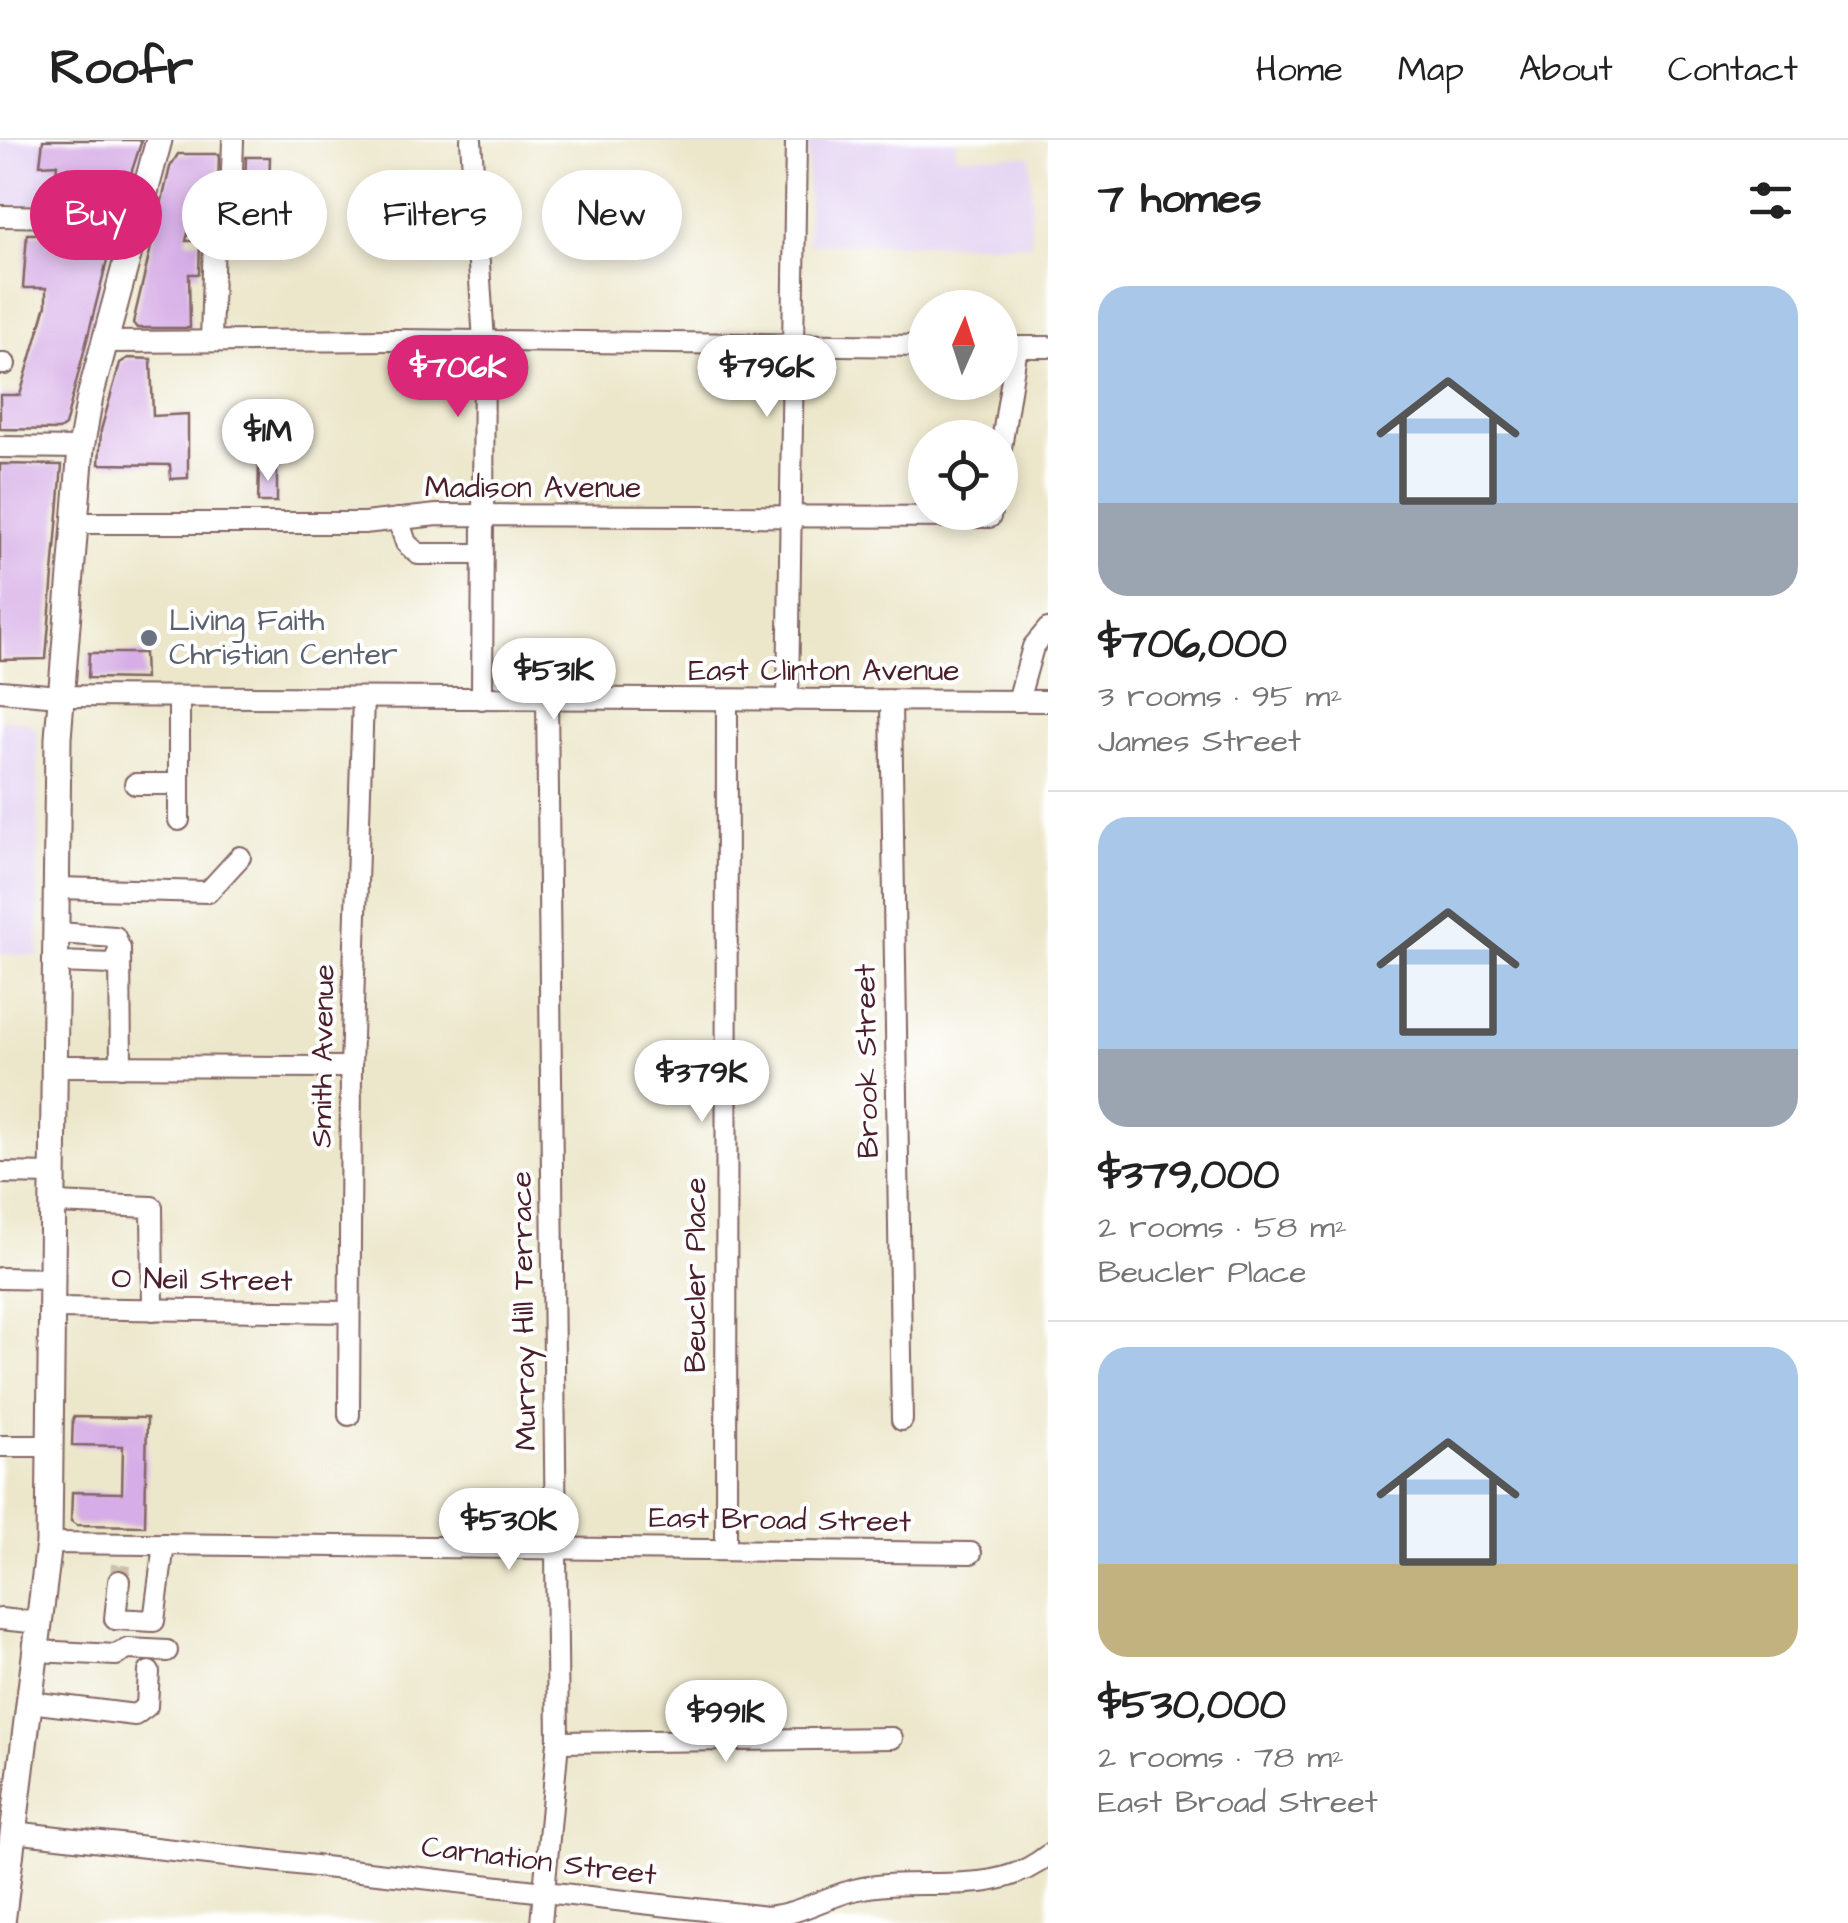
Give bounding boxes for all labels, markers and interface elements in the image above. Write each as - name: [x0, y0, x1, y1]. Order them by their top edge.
- text: Roofr: [50, 36, 193, 102]
- text: Home: [1256, 45, 1343, 94]
- text: Map: [1398, 45, 1464, 94]
- text: About: [1519, 45, 1613, 94]
- text: Contact: [1668, 45, 1798, 94]
- chip: Buy: [30, 170, 162, 260]
- chip: Rent: [182, 170, 327, 260]
- chip: Filters: [347, 170, 522, 260]
- chip: New: [542, 170, 682, 260]
- text: 7 homes: [1098, 171, 1262, 229]
- icon: filters: [1743, 173, 1798, 228]
- north arrow: [908, 290, 1018, 400]
- map controls: [908, 290, 1018, 530]
- pin: $706K: [388, 335, 528, 420]
- pin: $796K: [697, 335, 837, 420]
- text: $706K: [409, 345, 507, 390]
- text: $796K: [719, 345, 815, 390]
- icon: home: [1358, 351, 1538, 531]
- pin: $1M: [220, 399, 316, 484]
- text: $1M: [244, 409, 292, 454]
- button: locate: [908, 420, 1018, 530]
- street label: Madison Avenue: [425, 467, 641, 509]
- place label: Living Faith Christian Center: [169, 600, 398, 676]
- text: $706,000: [1098, 616, 1287, 674]
- marker: Living Faith Christian Center: [138, 627, 160, 649]
- pin: $531K: [484, 638, 624, 723]
- text: $531K: [514, 648, 594, 693]
- street label: East Clinton Avenue: [688, 650, 960, 692]
- text: 3 rooms · 95 m²: [1098, 674, 1342, 719]
- text: James Street: [1098, 719, 1301, 764]
- icon: home: [1358, 882, 1538, 1062]
- street label: Brook Street: [844, 963, 890, 1159]
- street label: Smith Avenue: [300, 964, 346, 1148]
- pin: $379K: [632, 1040, 772, 1125]
- text: $379K: [656, 1050, 748, 1095]
- text: $379,000: [1098, 1147, 1279, 1205]
- street label: Murray Hill Terrace: [501, 1171, 548, 1451]
- street label: Beucler Place: [675, 1177, 717, 1373]
- text: 2 rooms · 58 m²: [1098, 1205, 1347, 1250]
- text: Beucler Place: [1098, 1250, 1307, 1295]
- street label: O Neil Street: [111, 1257, 293, 1303]
- icon: home: [1358, 1412, 1538, 1592]
- pin: $530K: [439, 1488, 579, 1573]
- street label: East Broad Street: [649, 1497, 911, 1543]
- text: $530K: [461, 1498, 557, 1543]
- text: $530,000: [1098, 1677, 1286, 1735]
- pin: $991K: [656, 1680, 796, 1765]
- text: $991K: [687, 1690, 765, 1735]
- text: 2 rooms · 78 m²: [1098, 1735, 1344, 1780]
- text: East Broad Street: [1098, 1780, 1378, 1825]
- street label: Carnation Street: [419, 1826, 659, 1896]

